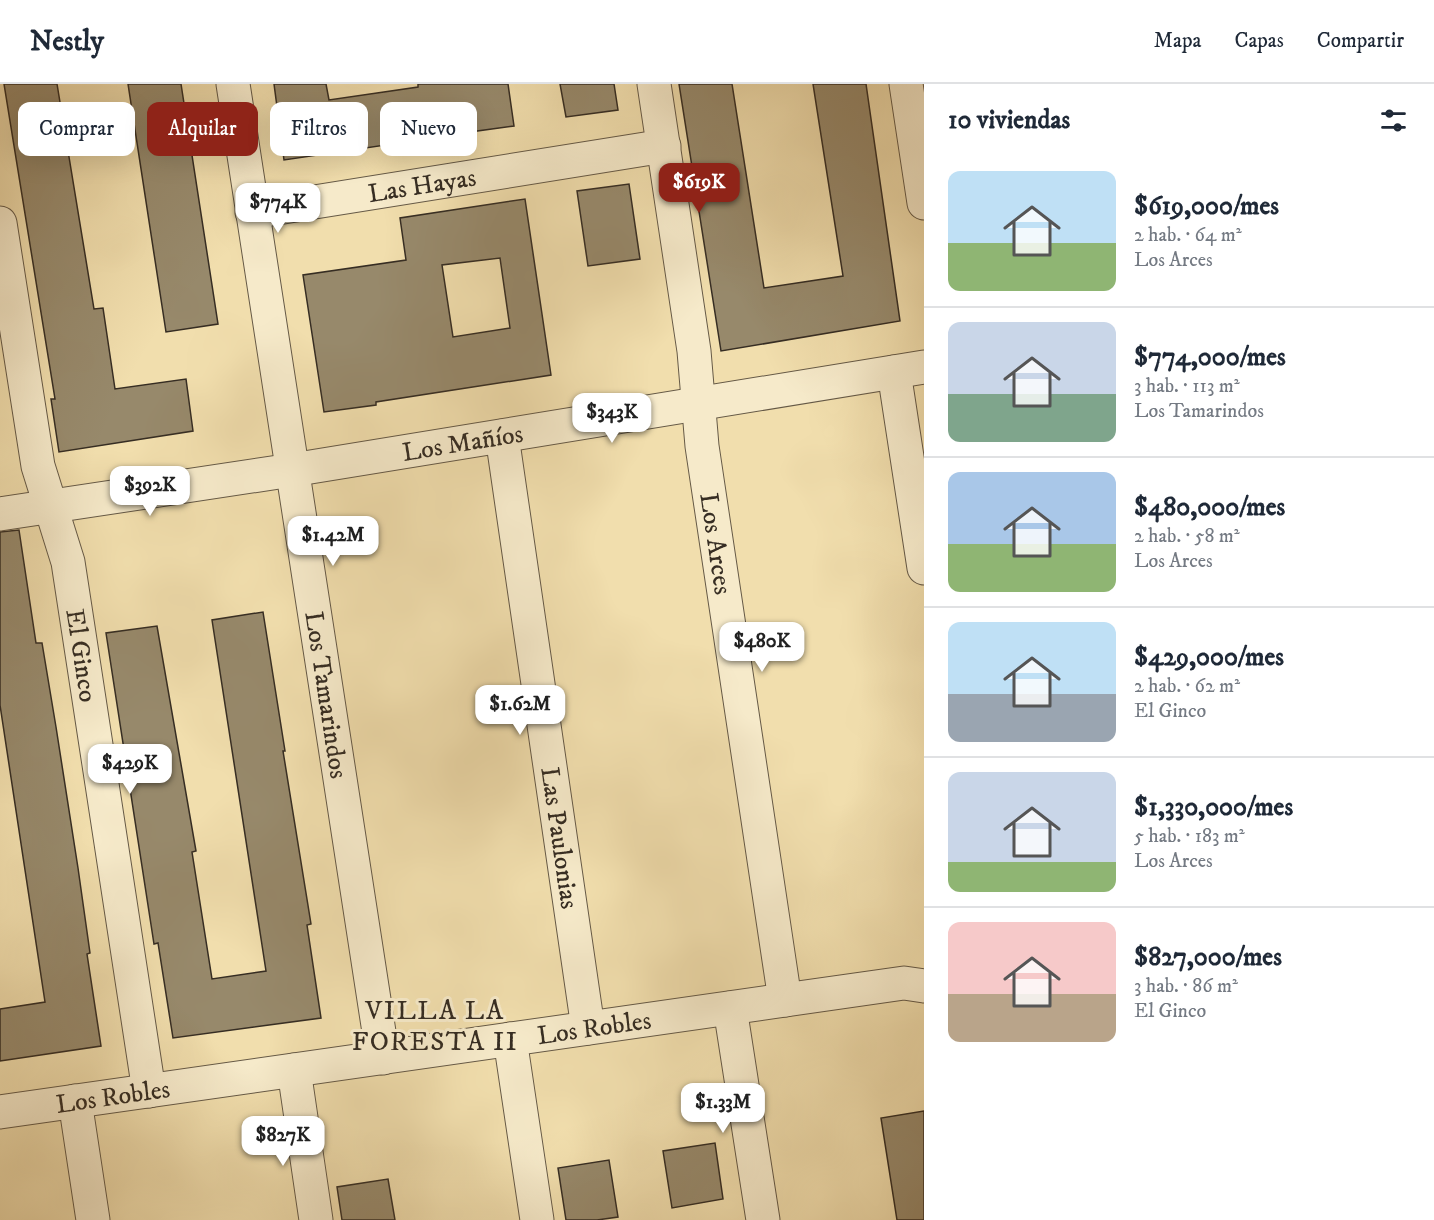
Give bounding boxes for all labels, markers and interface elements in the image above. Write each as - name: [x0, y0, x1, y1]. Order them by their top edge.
- text: Nestly: [30, 24, 104, 59]
- text: Mapa: [1154, 28, 1201, 54]
- text: Capas: [1234, 28, 1284, 54]
- text: Compartir: [1317, 28, 1404, 54]
- chip: Comprar: [18, 102, 135, 156]
- chip: Alquilar: [147, 102, 258, 156]
- chip: Filtros: [270, 102, 368, 156]
- chip: Nuevo: [380, 102, 477, 156]
- text: 10 viviendas: [948, 104, 1070, 137]
- icon: filters: [1377, 104, 1410, 137]
- street label: Las Hayas: [366, 161, 478, 211]
- pin: $619K: [657, 163, 741, 214]
- text: $619K: [673, 170, 725, 195]
- pin: $774K: [236, 183, 320, 234]
- text: $774K: [249, 190, 307, 215]
- text: $619,000/mes: [1134, 190, 1279, 223]
- icon: home: [996, 195, 1068, 267]
- text: 2 hab. · 64 m²: [1134, 223, 1242, 248]
- text: Los Arces: [1134, 248, 1213, 273]
- text: $774,000/mes: [1134, 341, 1286, 374]
- icon: home: [996, 346, 1068, 418]
- text: 3 hab. · 113 m²: [1134, 374, 1240, 399]
- pin: $343K: [570, 393, 654, 444]
- text: Los Tamarindos: [1134, 399, 1264, 424]
- text: $343K: [586, 400, 638, 425]
- street label: Los Mañíos: [400, 418, 526, 470]
- pin: $392K: [108, 466, 192, 517]
- text: $392K: [124, 473, 176, 498]
- street label: Los Arces: [691, 491, 739, 597]
- text: $480,000/mes: [1134, 491, 1285, 524]
- icon: home: [996, 496, 1068, 568]
- pin: $1.42M: [284, 516, 382, 567]
- text: $1.42M: [302, 523, 364, 548]
- text: 2 hab. · 58 m²: [1134, 524, 1240, 549]
- text: Los Arces: [1134, 549, 1213, 574]
- street label: El Ginco: [57, 607, 104, 705]
- street label: Los Tamarindos: [296, 609, 355, 781]
- pin: $480K: [720, 622, 804, 673]
- text: $480K: [733, 629, 791, 654]
- text: $429,000/mes: [1134, 641, 1284, 674]
- icon: home: [996, 646, 1068, 718]
- text: 2 hab. · 62 m²: [1134, 674, 1240, 699]
- pin: $1.62M: [471, 685, 569, 736]
- text: $1.62M: [489, 692, 551, 717]
- text: El Ginco: [1134, 699, 1206, 724]
- pin: $429K: [88, 744, 172, 795]
- text: $429K: [102, 751, 158, 776]
- street label: Las Paulonias: [532, 765, 586, 911]
- text: $1,330,000/mes: [1134, 791, 1293, 824]
- icon: home: [996, 796, 1068, 868]
- text: 5 hab. · 183 m²: [1134, 824, 1245, 849]
- text: Los Arces: [1134, 849, 1213, 874]
- text: $827,000/mes: [1134, 941, 1282, 974]
- icon: home: [996, 946, 1068, 1018]
- text: 3 hab. · 86 m²: [1134, 974, 1238, 999]
- district label: VILLA LA FORESTA II: [352, 994, 518, 1059]
- text: El Ginco: [1134, 999, 1206, 1024]
- street label: Los Robles: [535, 1004, 653, 1053]
- street label: Los Robles: [54, 1073, 172, 1122]
- pin: $1.33M: [674, 1083, 772, 1134]
- text: $1.33M: [695, 1090, 751, 1115]
- pin: $827K: [241, 1116, 325, 1167]
- text: $827K: [256, 1123, 310, 1148]

